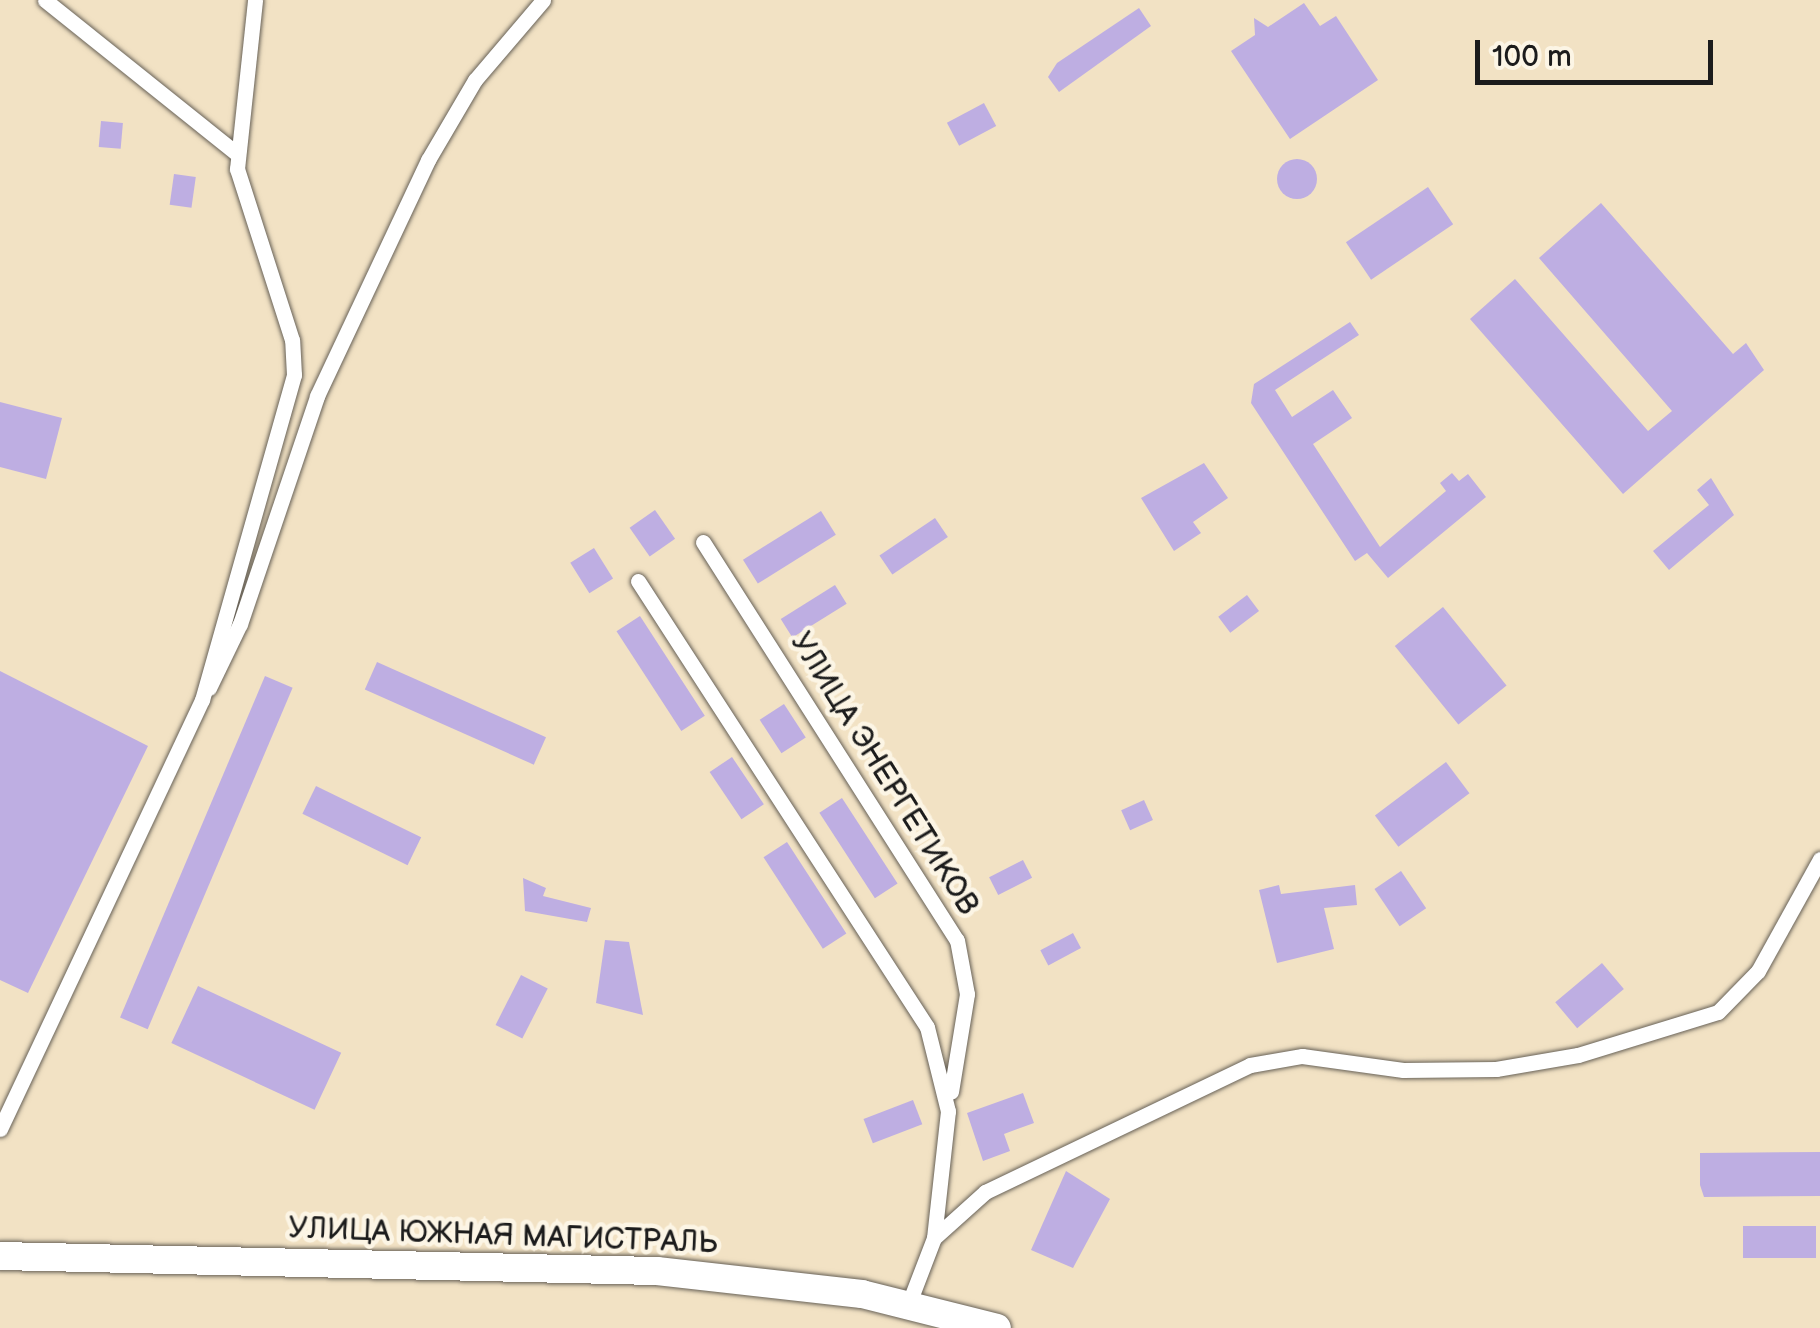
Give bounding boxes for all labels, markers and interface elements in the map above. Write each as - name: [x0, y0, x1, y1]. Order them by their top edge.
- scale bar: [1480, 20, 1718, 82]
- text: 100 m: [1492, 39, 1572, 75]
- street label: УЛИЦА ЭНЕРГЕТИКОВ: [782, 626, 986, 922]
- street label: УЛИЦА ЮЖНАЯ МАГИСТРАЛЬ: [288, 1211, 718, 1261]

